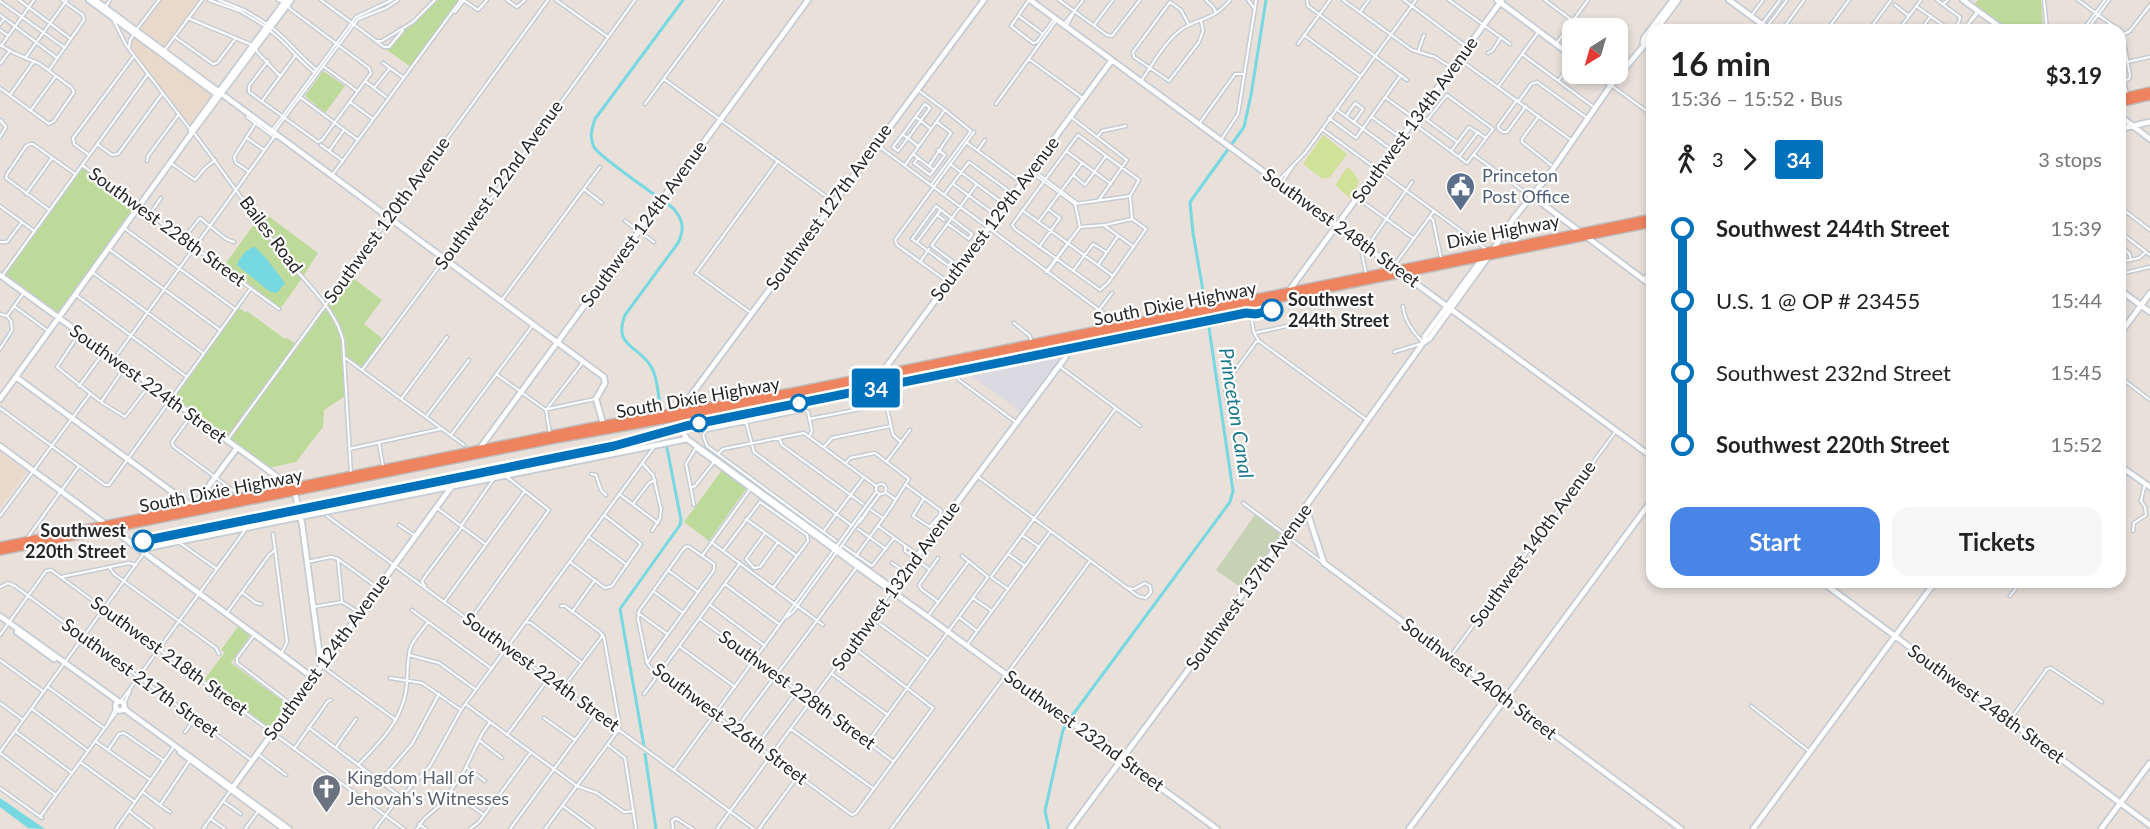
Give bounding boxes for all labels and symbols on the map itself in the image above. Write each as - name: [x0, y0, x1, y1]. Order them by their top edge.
- north arrow: [1562, 18, 1628, 84]
- street label: Southwest 134th Avenue: [1346, 32, 1482, 207]
- street label: Southwest 122nd Avenue: [429, 95, 567, 273]
- street label: Southwest 127th Avenue: [760, 119, 896, 294]
- street label: Southwest 120th Avenue: [318, 132, 454, 307]
- street label: Southwest 129th Avenue: [925, 132, 1063, 305]
- street label: Southwest 124th Avenue: [575, 136, 711, 311]
- street label: Southwest 228th Street: [85, 162, 251, 291]
- street label: Southwest 248th Street: [1259, 163, 1425, 292]
- place label: Princeton Post Office: [1482, 164, 1570, 207]
- public building icon: Princeton Post Office: [1445, 170, 1477, 212]
- street label: Bailes Road: [236, 192, 308, 277]
- street label: Dixie Highway: [1444, 209, 1562, 253]
- street label: South Dixie Highway: [1091, 276, 1259, 330]
- place label: Southwest 244th Street: [1288, 288, 1389, 331]
- marker: Southwest 244th Street: [1261, 299, 1283, 321]
- street label: Southwest 224th Street: [66, 319, 232, 448]
- water label: Princeton Canal: [1215, 346, 1259, 480]
- line badge: 34: [849, 368, 903, 408]
- street label: South Dixie Highway: [614, 372, 782, 422]
- unlabelled marker: [790, 394, 808, 412]
- unlabelled marker: [690, 414, 708, 432]
- street label: Southwest 140th Avenue: [1464, 456, 1600, 631]
- street label: South Dixie Highway: [137, 463, 305, 517]
- street label: Southwest 132nd Avenue: [826, 496, 964, 674]
- street label: Southwest 137th Avenue: [1180, 499, 1316, 674]
- place label: Southwest 220th Street: [25, 519, 126, 562]
- marker: Southwest 220th Street: [132, 530, 154, 552]
- street label: Southwest 124th Avenue: [258, 569, 394, 744]
- street label: Southwest 218th Street: [87, 591, 253, 720]
- street label: Southwest 224th Street: [459, 607, 625, 736]
- street label: Southwest 217th Street: [58, 613, 224, 742]
- street label: Southwest 240th Street: [1398, 613, 1562, 744]
- street label: Southwest 228th Street: [715, 625, 881, 754]
- street label: Southwest 248th Street: [1904, 639, 2070, 768]
- street label: Southwest 226th Street: [649, 658, 813, 789]
- street label: Southwest 232nd Street: [1000, 665, 1169, 796]
- place label: Kingdom Hall of Jehovah's Witnesses: [347, 766, 509, 809]
- church icon: Kingdom Hall of Jehovah's Witnesses: [310, 772, 342, 814]

